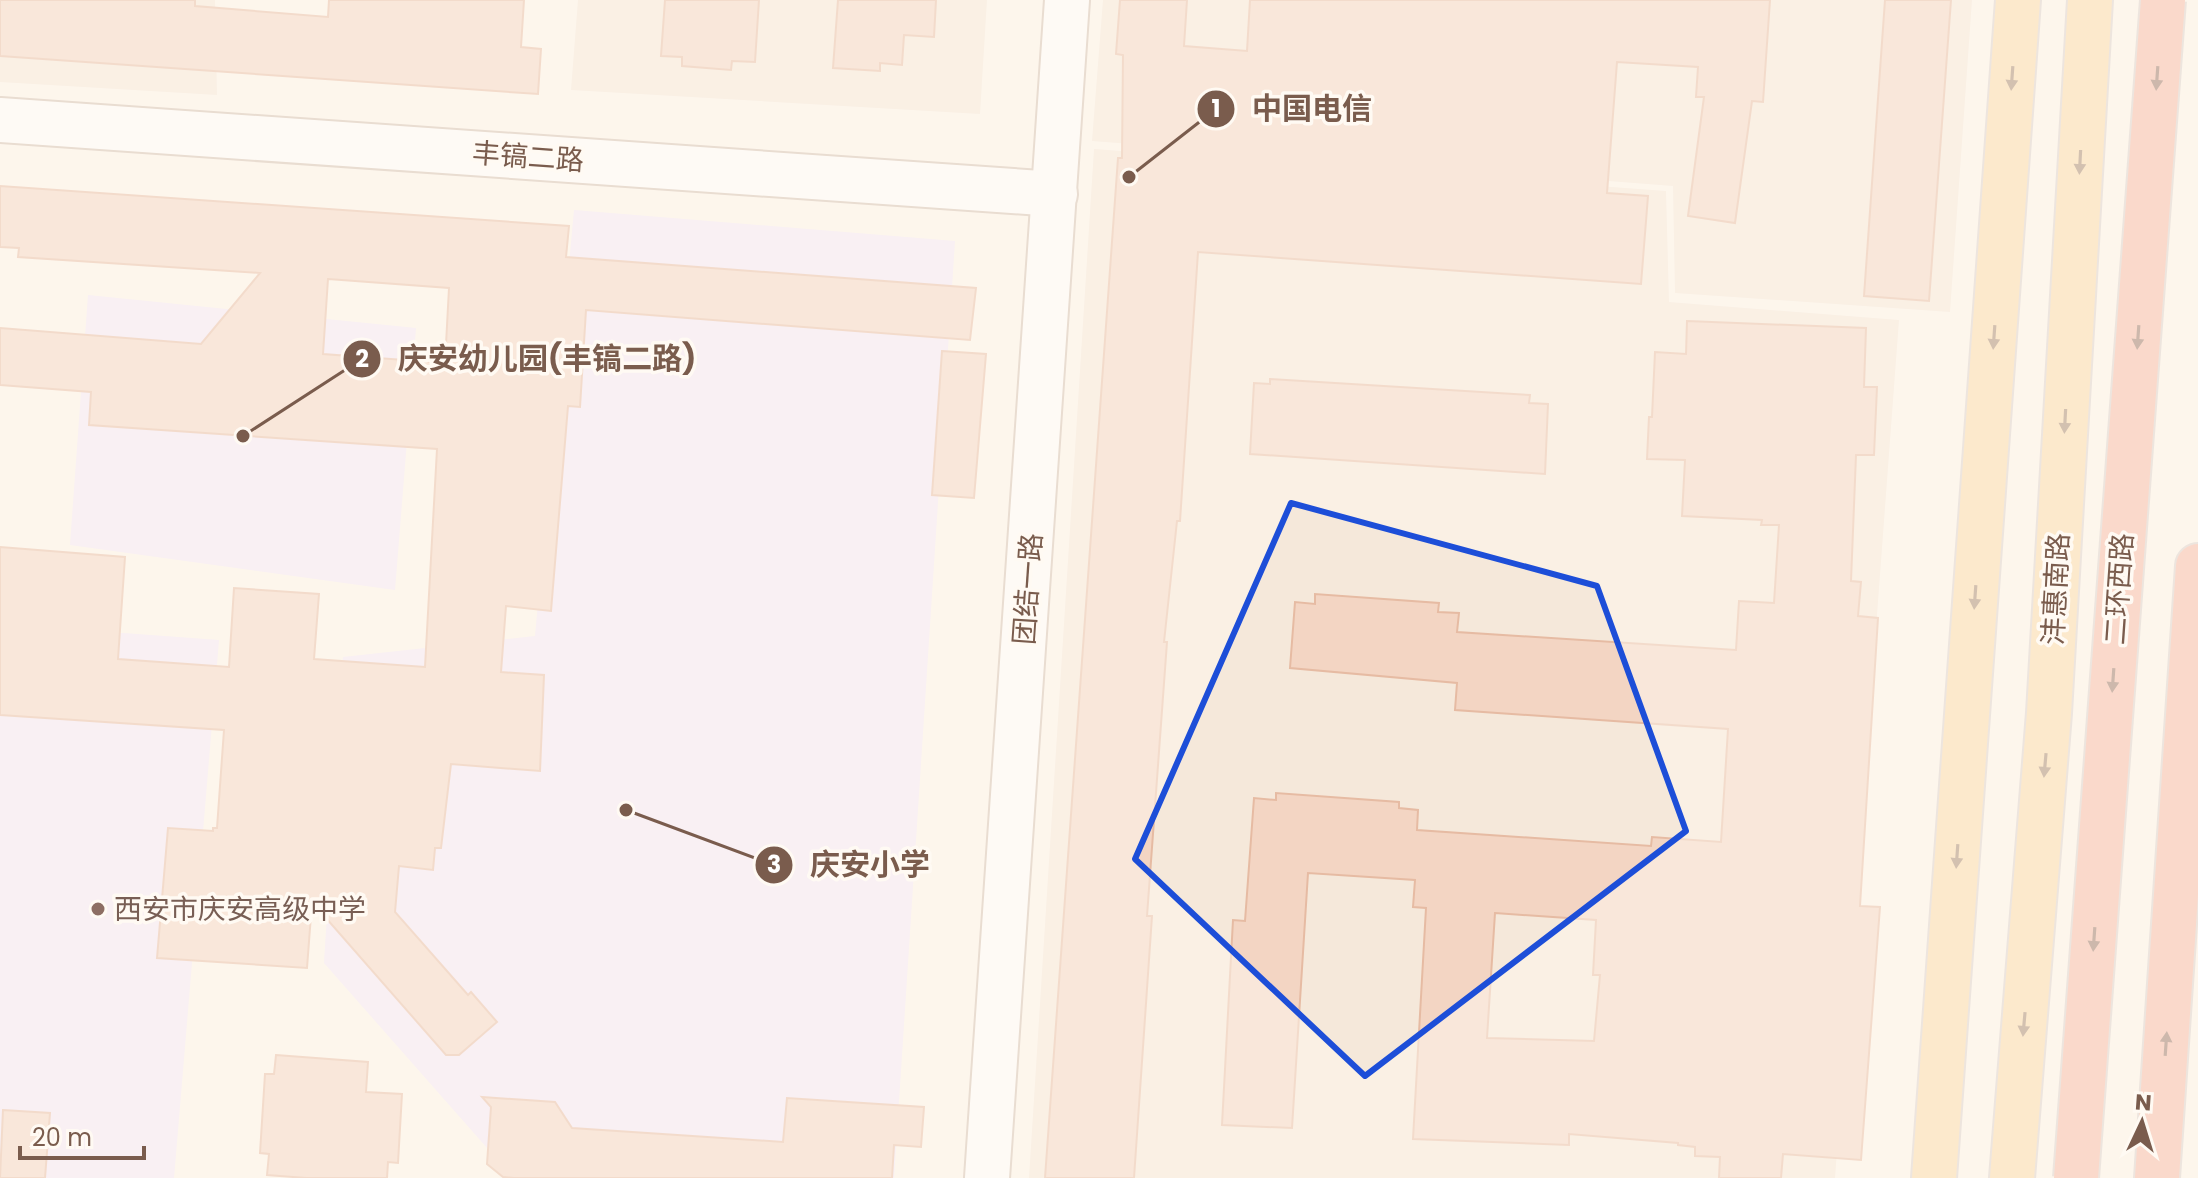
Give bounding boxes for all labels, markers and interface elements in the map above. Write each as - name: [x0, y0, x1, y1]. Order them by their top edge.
- one-way arrow: [2005, 66, 2018, 91]
- one-way arrow: [2150, 66, 2163, 91]
- callout: 中国电信: [1196, 82, 1388, 136]
- text: 中国电信: [1252, 87, 1372, 130]
- text: 1: [1211, 92, 1221, 125]
- street label: 丰镐二路: [471, 134, 585, 180]
- one-way arrow: [2074, 150, 2087, 175]
- one-way arrow: [1987, 325, 2000, 350]
- one-way arrow: [2131, 325, 2144, 350]
- callout: 庆安幼儿园(丰镐二路): [342, 332, 712, 386]
- text: 庆安幼儿园(丰镐二路): [398, 337, 696, 380]
- text: 2: [355, 342, 369, 375]
- one-way arrow: [2059, 409, 2072, 434]
- street label: 团结一路: [1005, 532, 1051, 646]
- street label: 沣惠南路: [2034, 532, 2078, 646]
- street label: 二环西路: [2096, 532, 2142, 646]
- one-way arrow: [1968, 584, 1981, 609]
- one-way arrow: [2106, 668, 2119, 693]
- one-way arrow: [2038, 753, 2051, 778]
- callout: 庆安小学: [754, 838, 946, 892]
- text: 庆安小学: [810, 843, 930, 886]
- one-way arrow: [1950, 844, 1963, 869]
- text: 3: [767, 848, 781, 881]
- place label: 西安市庆安高级中学: [114, 890, 366, 929]
- marker: 西安市庆安高级中学: [89, 900, 107, 918]
- one-way arrow: [2087, 927, 2100, 952]
- one-way arrow: [2017, 1012, 2030, 1037]
- one-way arrow: [2160, 1031, 2173, 1056]
- north arrow: [2102, 1082, 2182, 1162]
- text: N: [2134, 1087, 2153, 1119]
- scale bar: [20, 1110, 144, 1160]
- text: 20 m: [32, 1121, 92, 1154]

